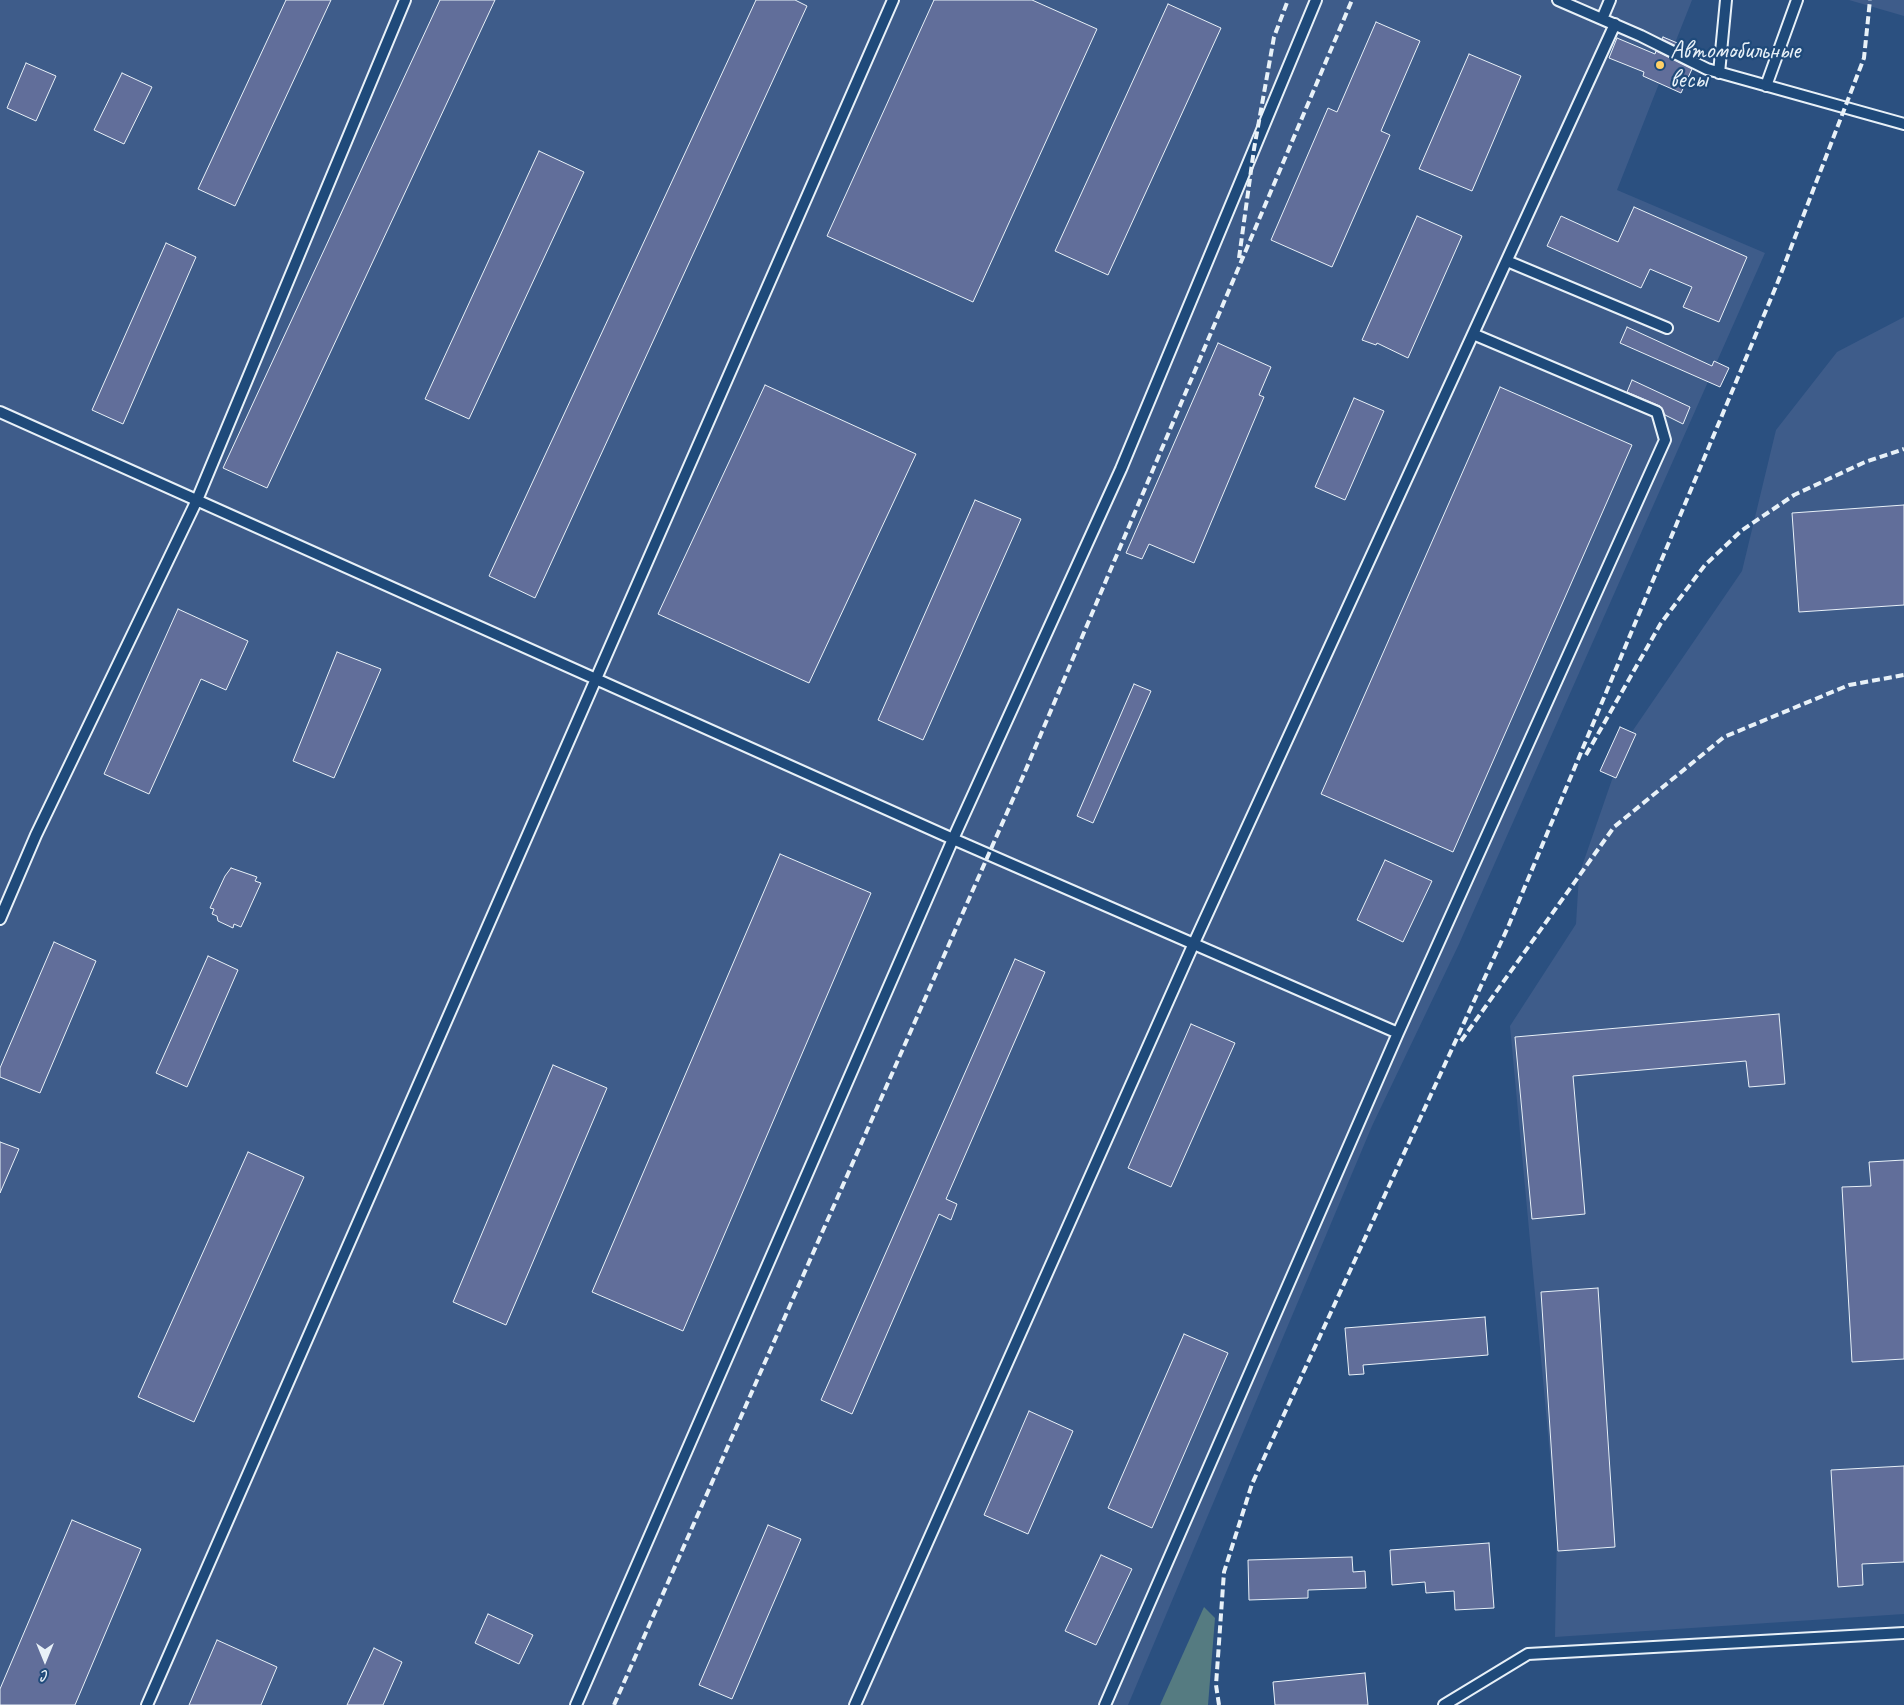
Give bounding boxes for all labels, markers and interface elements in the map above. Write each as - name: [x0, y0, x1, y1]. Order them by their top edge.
- place label: Автомобильные весы: [1670, 36, 1800, 95]
- marker: Автомобильные весы: [1654, 59, 1666, 71]
- north arrow: [20, 1635, 70, 1685]
- text: С: [42, 1667, 48, 1684]

